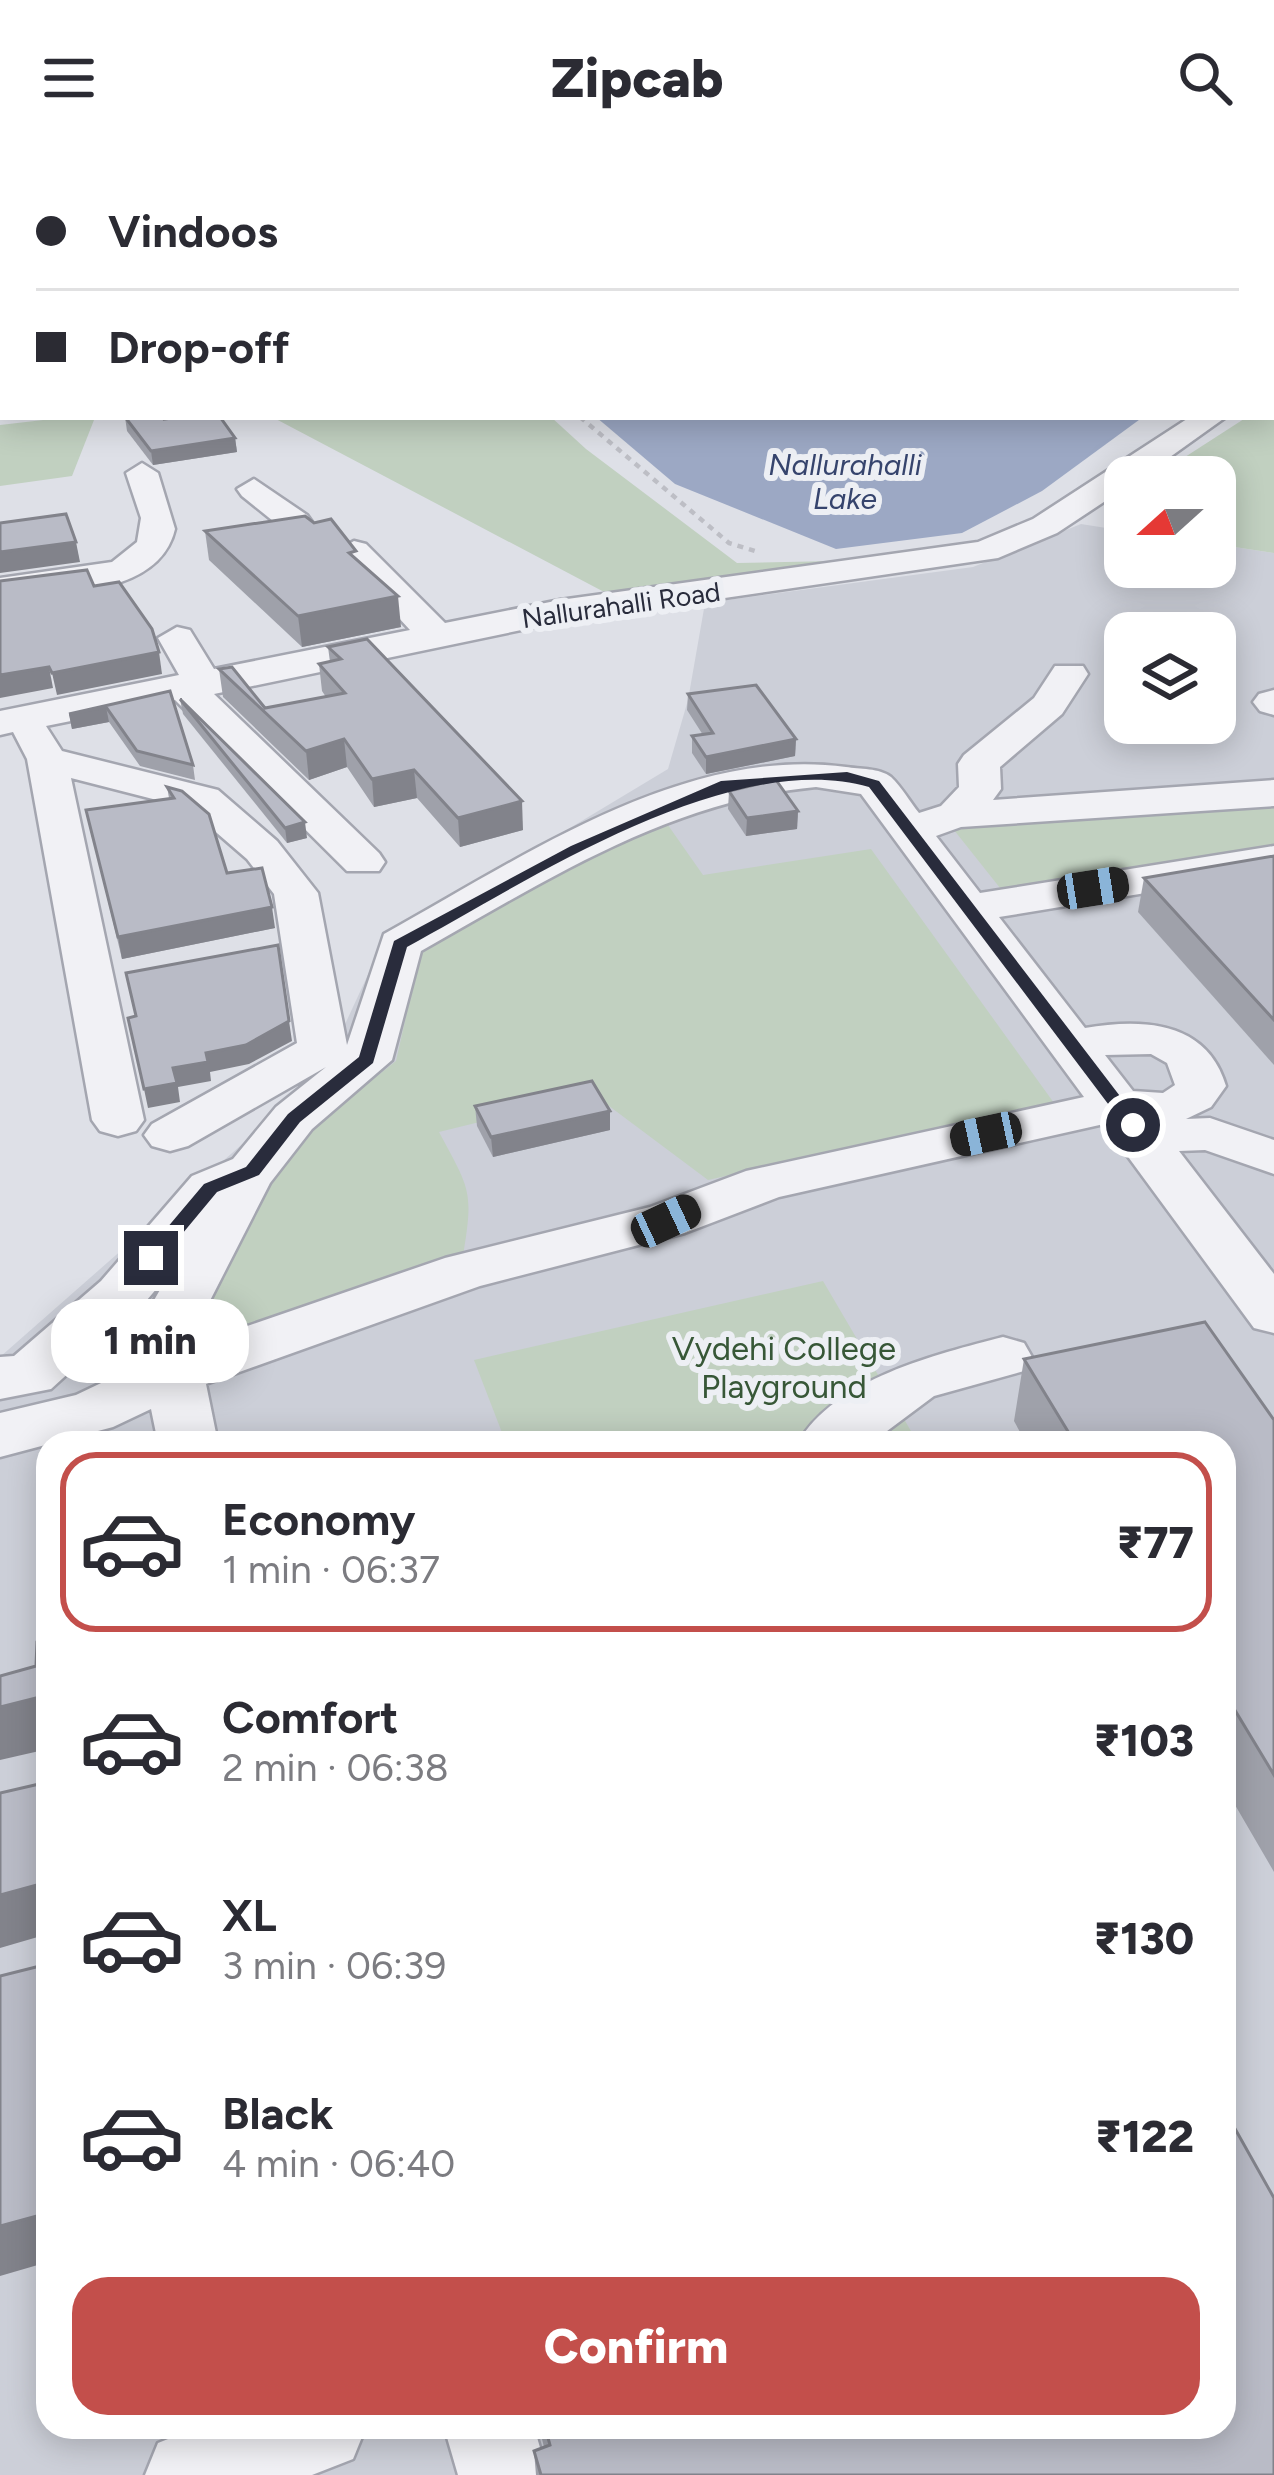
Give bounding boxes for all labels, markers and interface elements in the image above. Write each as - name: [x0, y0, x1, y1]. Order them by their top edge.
- icon: menu: [36, 45, 102, 111]
- icon: search: [1172, 45, 1238, 111]
- text: Zipcab: [551, 46, 723, 111]
- text: Vindoos: [108, 204, 278, 258]
- text: Drop-off: [108, 320, 290, 374]
- water label: Nallurahalli Lake: [768, 446, 923, 517]
- north arrow: [1104, 456, 1236, 588]
- map controls: [1104, 456, 1236, 744]
- street label: Nallurahalli Road: [520, 575, 722, 635]
- button: layers: [1104, 612, 1236, 744]
- car: [1055, 865, 1131, 911]
- route start: [1106, 1098, 1160, 1152]
- car: [947, 1109, 1025, 1159]
- car: [626, 1189, 706, 1253]
- route end: [124, 1231, 178, 1285]
- callout: 1 min: [52, 1300, 250, 1384]
- text: 1 min: [103, 1317, 197, 1364]
- park label: Vydehi College Playground: [672, 1329, 896, 1406]
- icon: car: [78, 1488, 186, 1596]
- text: Economy: [222, 1492, 415, 1546]
- text: ₹77: [1117, 1515, 1194, 1569]
- text: 1 min · 06:37: [222, 1546, 440, 1593]
- icon: car: [78, 1686, 186, 1794]
- text: Comfort: [222, 1690, 398, 1744]
- text: ₹103: [1094, 1713, 1194, 1767]
- text: 2 min · 06:38: [222, 1744, 449, 1791]
- icon: car: [78, 1884, 186, 1992]
- text: XL: [222, 1888, 277, 1942]
- text: ₹130: [1094, 1911, 1194, 1965]
- text: 3 min · 06:39: [222, 1942, 446, 1989]
- icon: car: [78, 2082, 186, 2190]
- text: Black: [222, 2086, 333, 2140]
- text: ₹122: [1095, 2109, 1194, 2163]
- text: 4 min · 06:40: [222, 2140, 455, 2187]
- button: Confirm: [72, 2277, 1200, 2415]

